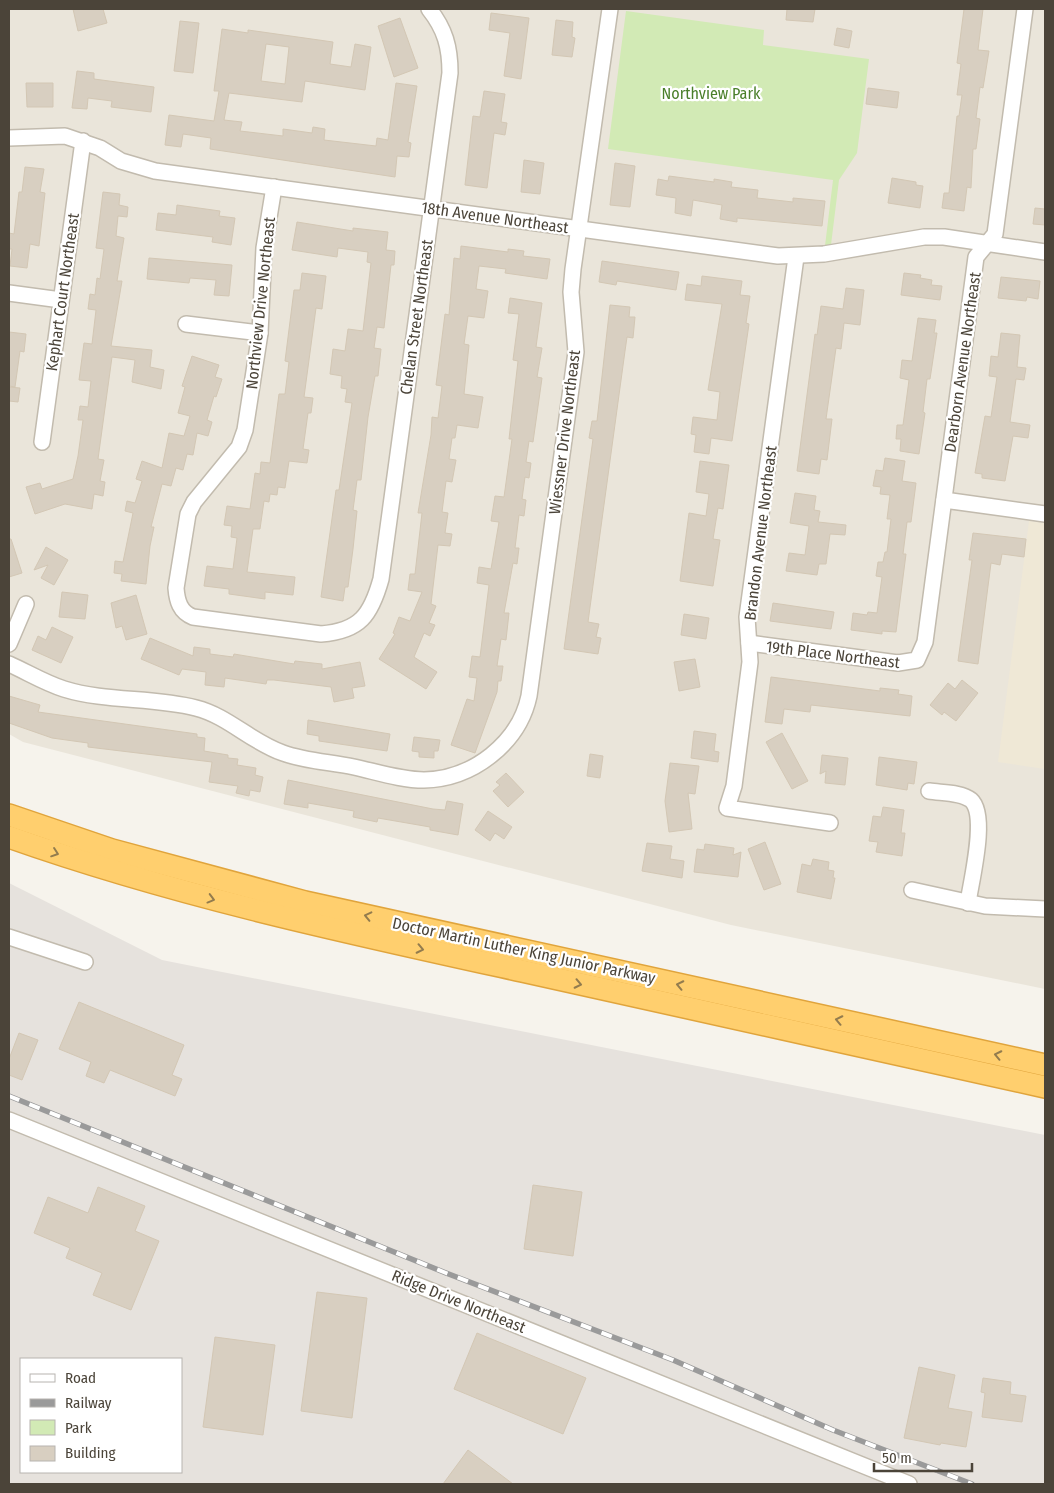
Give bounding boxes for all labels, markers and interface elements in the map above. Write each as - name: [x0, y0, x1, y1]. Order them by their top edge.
- park label: Northview Park: [662, 84, 761, 103]
- street label: 18th Avenue Northeast: [420, 198, 571, 237]
- street label: Kephart Court Northeast: [42, 211, 83, 372]
- street label: Northview Drive Northeast: [242, 215, 279, 390]
- street label: Chelan Street Northeast: [396, 237, 437, 396]
- street label: Dearborn Avenue Northeast: [940, 270, 985, 453]
- street label: Wiessner Drive Northeast: [545, 348, 584, 515]
- street label: Brandon Avenue Northeast: [740, 444, 781, 622]
- street label: 19th Place Northeast: [765, 637, 902, 672]
- one-way arrow: [50, 847, 59, 857]
- one-way arrow: [206, 893, 215, 904]
- one-way arrow: [363, 911, 372, 922]
- street label: Doctor Martin Luther King Junior Parkway: [391, 913, 658, 988]
- one-way arrow: [415, 943, 424, 954]
- one-way arrow: [574, 978, 583, 989]
- one-way arrow: [676, 980, 685, 991]
- one-way arrow: [834, 1015, 843, 1026]
- one-way arrow: [993, 1050, 1002, 1060]
- street label: Ridge Drive Northeast: [389, 1266, 529, 1337]
- legend: [20, 1358, 182, 1473]
- text: Road: [65, 1369, 96, 1387]
- text: Railway: [65, 1394, 112, 1412]
- text: Park: [65, 1419, 92, 1437]
- scale bar: [874, 1440, 972, 1472]
- text: Building: [65, 1444, 116, 1462]
- text: 50 m: [882, 1449, 912, 1467]

